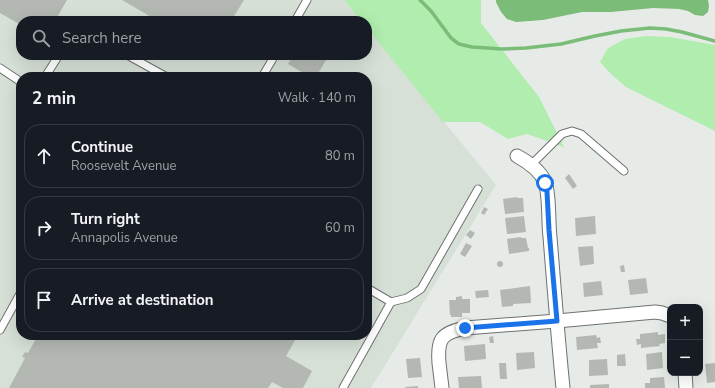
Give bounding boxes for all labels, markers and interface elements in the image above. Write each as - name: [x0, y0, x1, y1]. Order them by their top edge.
- search box: [16, 16, 372, 60]
- icon: search: [30, 27, 52, 49]
- text: Search here: [62, 28, 142, 48]
- text: 2 min: [32, 87, 76, 110]
- text: Walk · 140 m: [278, 89, 356, 107]
- text: Continue: [71, 137, 133, 157]
- icon: ahead: [33, 145, 55, 167]
- text: 80 m: [325, 147, 355, 165]
- text: Roosevelt Avenue: [71, 157, 176, 175]
- route start: [536, 174, 554, 192]
- text: Turn right: [71, 209, 140, 229]
- icon: right: [33, 217, 55, 239]
- text: 60 m: [325, 219, 355, 237]
- text: Annapolis Avenue: [71, 229, 178, 247]
- icon: arrive: [33, 289, 55, 311]
- text: Arrive at destination: [71, 290, 214, 310]
- map controls: [667, 304, 703, 376]
- button: +: [667, 304, 703, 340]
- route end: [456, 319, 474, 337]
- button: −: [667, 340, 703, 376]

